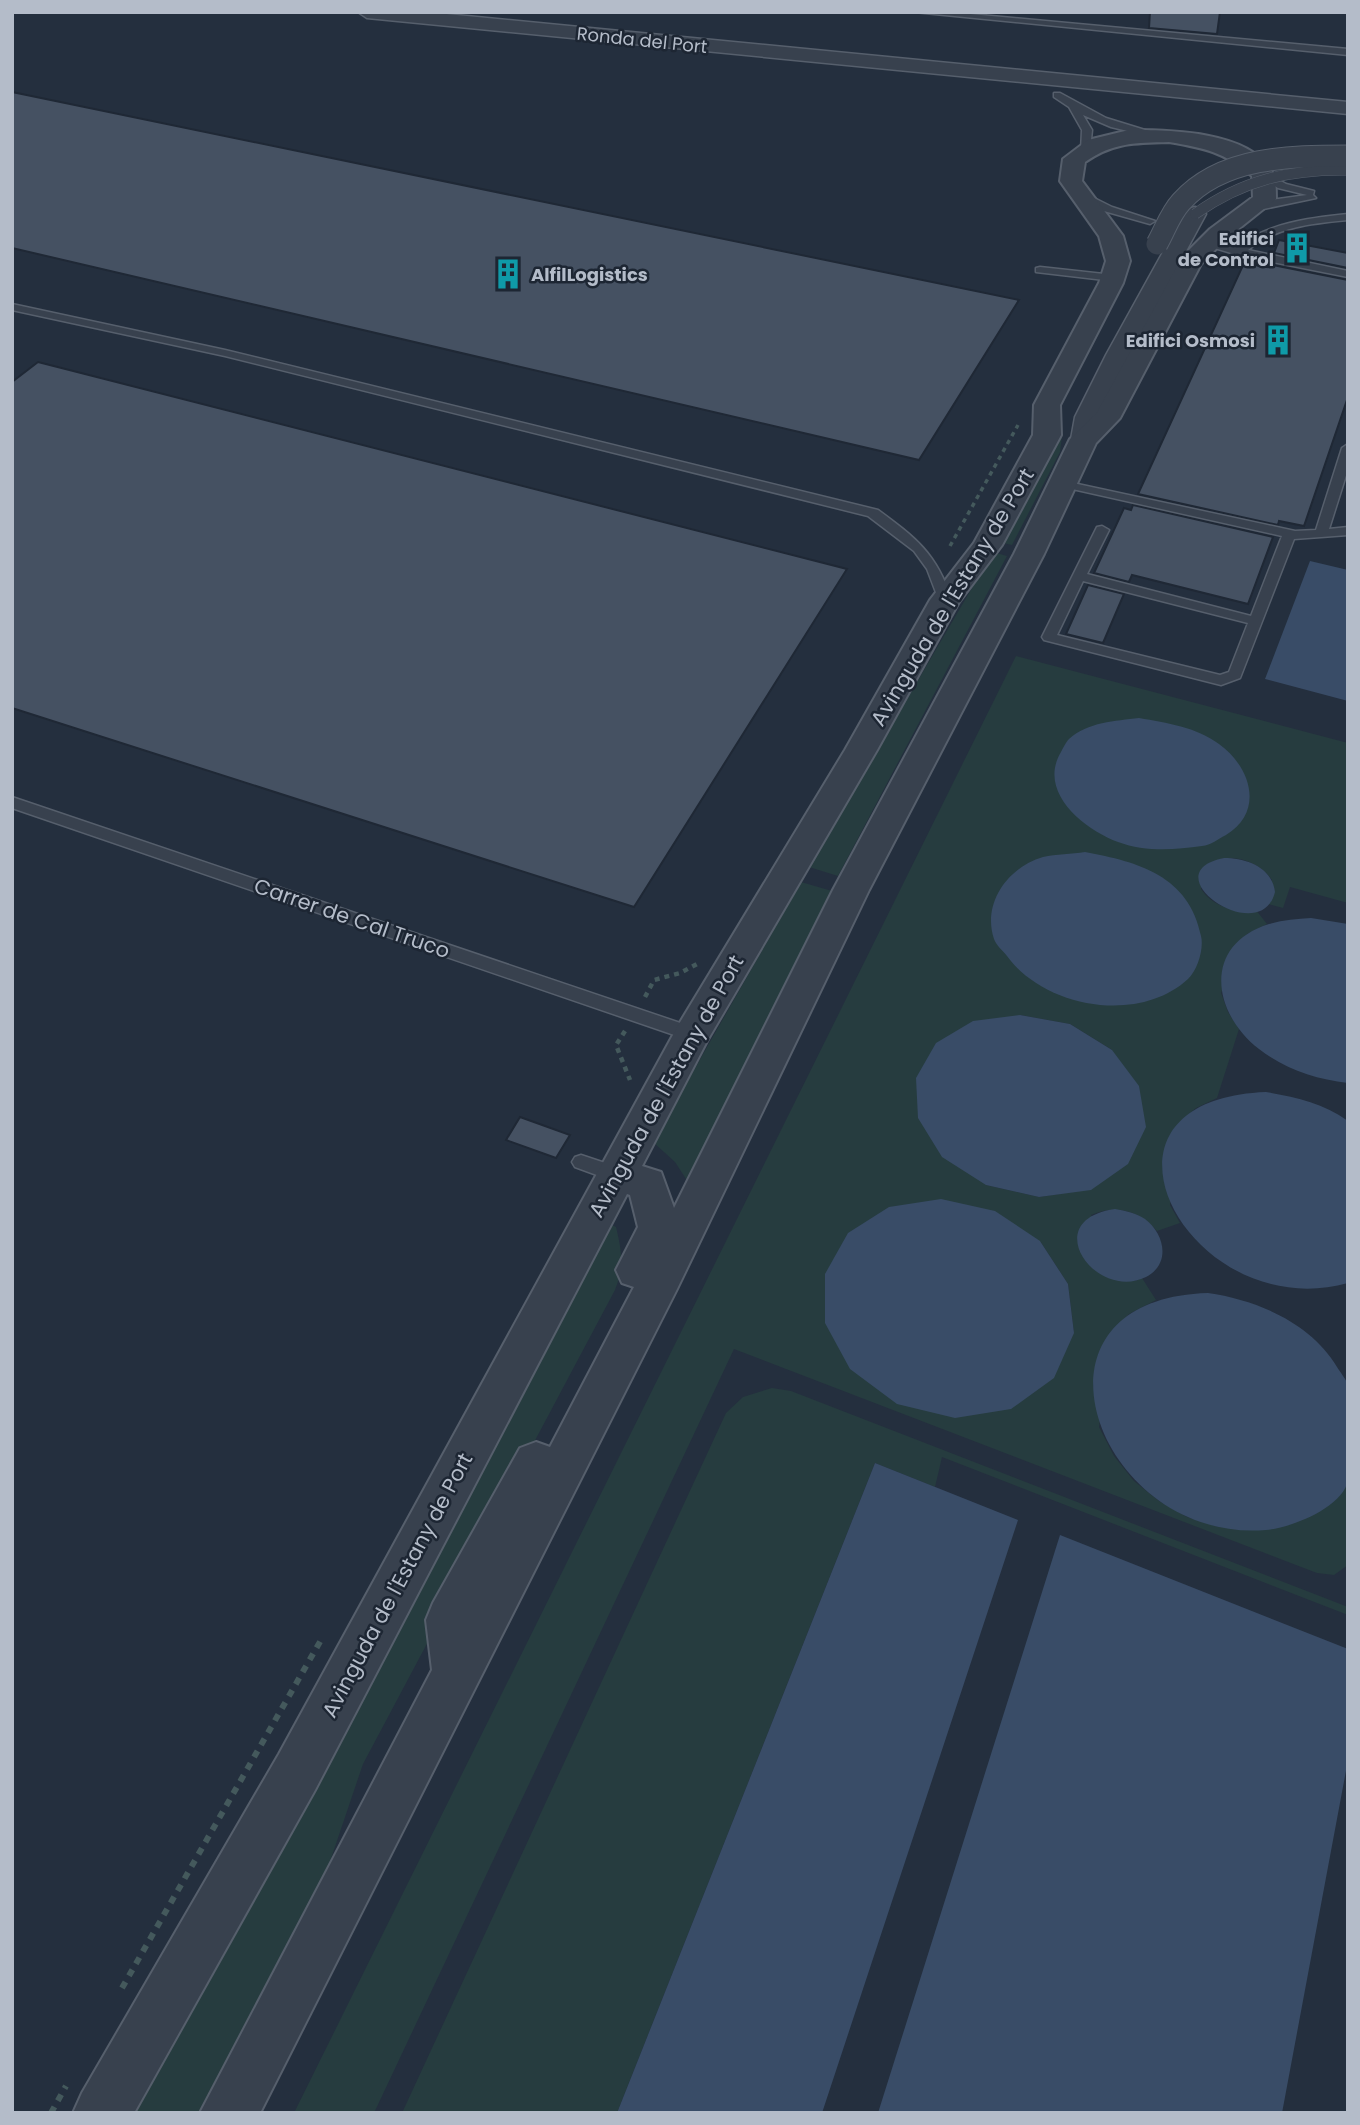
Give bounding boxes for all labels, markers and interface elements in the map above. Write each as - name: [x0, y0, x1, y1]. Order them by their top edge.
- street label: Ronda del Port: [576, 21, 708, 59]
- place label: Edifici de Control: [1178, 226, 1274, 272]
- building icon: Edifici de Control: [1280, 231, 1314, 265]
- building icon: AlfilLogistics: [491, 257, 525, 291]
- place label: AlfilLogistics: [531, 262, 648, 287]
- building icon: Edifici Osmosi: [1261, 323, 1295, 357]
- place label: Edifici Osmosi: [1126, 328, 1255, 353]
- street label: Avinguda de l'Estany de Port: [863, 463, 1041, 731]
- street label: Carrer de Cal Truco: [250, 871, 454, 965]
- street label: Avinguda de l'Estany de Port: [582, 950, 750, 1222]
- street label: Avinguda de l'Estany de Port: [315, 1448, 479, 1722]

